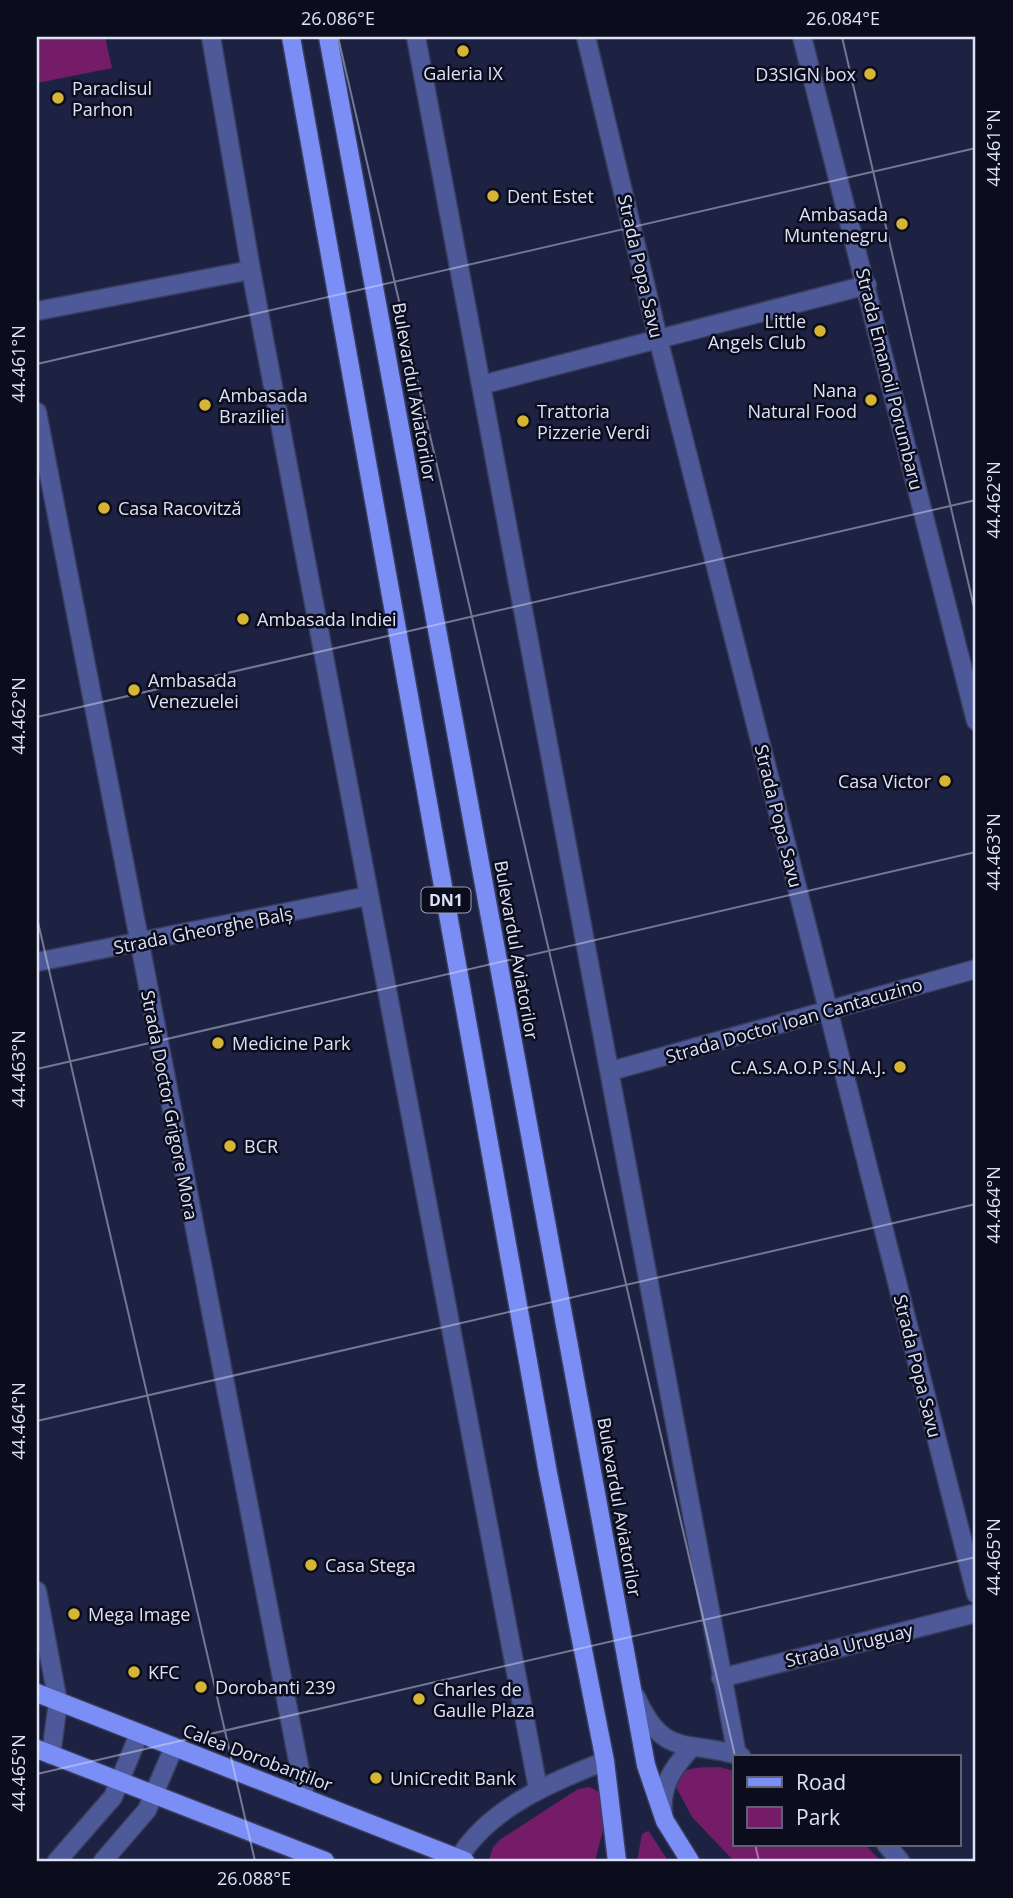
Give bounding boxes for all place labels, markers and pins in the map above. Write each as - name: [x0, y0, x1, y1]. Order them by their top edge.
- marker: Galeria IX: [455, 43, 471, 59]
- place label: Galeria IX: [423, 61, 503, 85]
- place label: D3SIGN box: [755, 62, 857, 86]
- marker: D3SIGN box: [862, 66, 878, 82]
- place label: Paraclisul Parhon: [72, 76, 152, 121]
- marker: Paraclisul Parhon: [50, 90, 66, 106]
- place label: Dent Estet: [507, 184, 594, 208]
- marker: Dent Estet: [485, 188, 501, 204]
- place label: Ambasada Muntenegru: [784, 202, 888, 247]
- marker: Ambasada Muntenegru: [894, 216, 910, 232]
- place label: Little Angels Club: [708, 309, 806, 354]
- marker: Little Angels Club: [812, 323, 828, 339]
- place label: Nana Natural Food: [747, 378, 857, 423]
- place label: Ambasada Braziliei: [219, 383, 308, 428]
- marker: Nana Natural Food: [863, 392, 879, 408]
- marker: Ambasada Braziliei: [197, 397, 213, 413]
- place label: Trattoria Pizzerie Verdi: [537, 399, 650, 444]
- marker: Trattoria Pizzerie Verdi: [515, 413, 531, 429]
- place label: Casa Racovitză: [118, 496, 242, 520]
- marker: Casa Racovitză: [96, 500, 112, 516]
- place label: Ambasada Indiei: [257, 607, 397, 631]
- marker: Ambasada Indiei: [235, 611, 251, 627]
- place label: Ambasada Venezuelei: [148, 668, 239, 713]
- marker: Ambasada Venezuelei: [126, 682, 142, 698]
- place label: Casa Victor: [838, 769, 932, 793]
- marker: Casa Victor: [937, 773, 953, 789]
- place label: Medicine Park: [232, 1031, 351, 1055]
- marker: Medicine Park: [210, 1035, 226, 1051]
- place label: C.A.S.A.O.P.S.N.A.J.: [730, 1055, 886, 1079]
- marker: C.A.S.A.O.P.S.N.A.J.: [892, 1059, 908, 1075]
- place label: BCR: [244, 1134, 278, 1158]
- marker: BCR: [222, 1138, 238, 1154]
- place label: Casa Stega: [325, 1553, 416, 1577]
- marker: Casa Stega: [303, 1557, 319, 1573]
- place label: Mega Image: [88, 1602, 190, 1626]
- marker: Mega Image: [66, 1606, 82, 1622]
- place label: KFC: [148, 1660, 180, 1684]
- marker: KFC: [126, 1664, 142, 1680]
- place label: Dorobanti 239: [215, 1675, 336, 1699]
- place label: Charles de Gaulle Plaza: [433, 1677, 535, 1722]
- marker: Dorobanti 239: [193, 1679, 209, 1695]
- marker: Charles de Gaulle Plaza: [411, 1691, 427, 1707]
- place label: UniCredit Bank: [390, 1766, 517, 1790]
- marker: UniCredit Bank: [368, 1770, 384, 1786]

